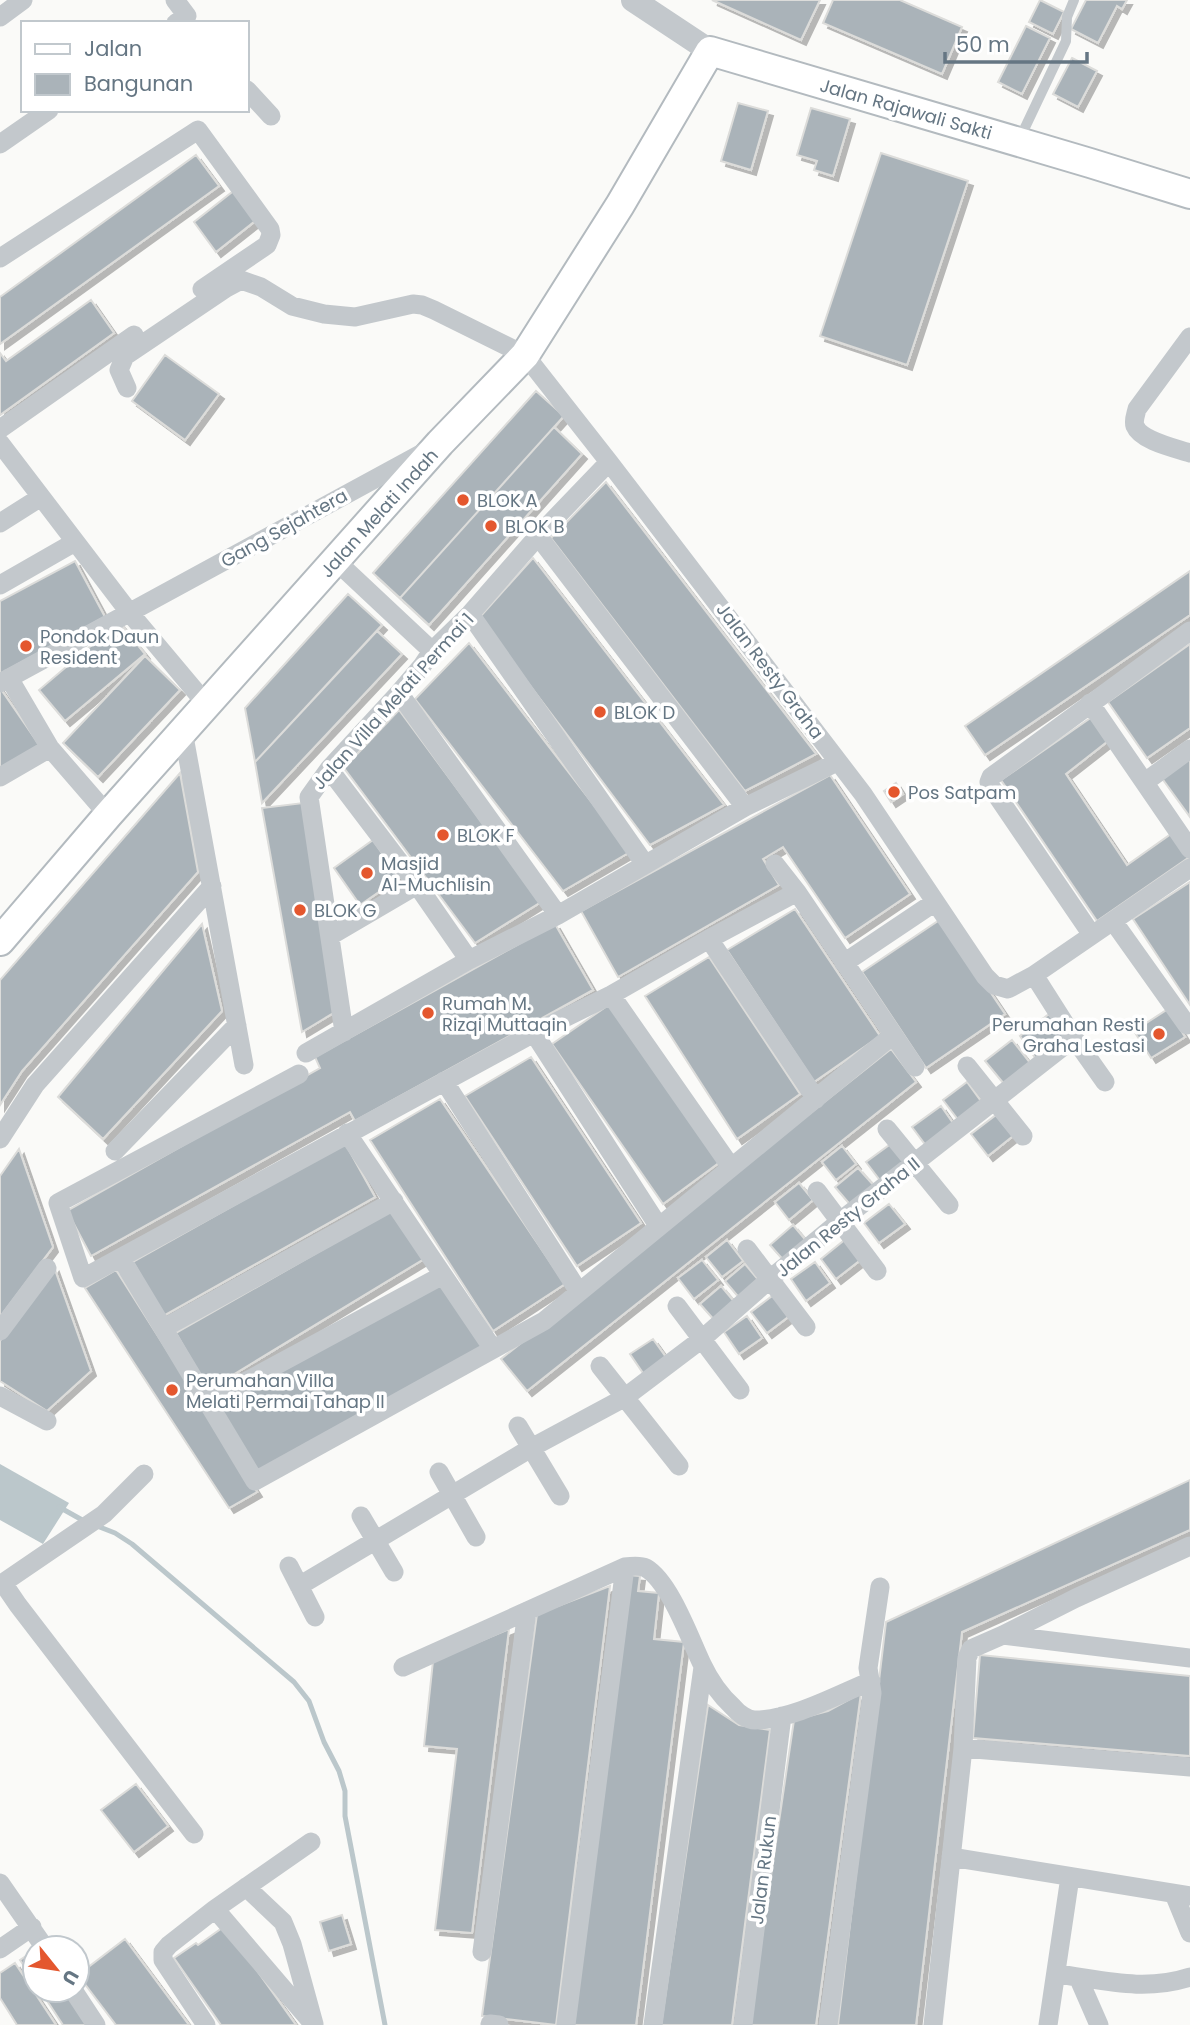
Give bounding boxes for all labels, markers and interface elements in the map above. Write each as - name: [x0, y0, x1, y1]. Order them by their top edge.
- legend: [21, 21, 248, 112]
- scale bar: [945, 21, 1087, 65]
- text: 50 m: [956, 30, 1010, 59]
- text: Jalan: [84, 34, 142, 63]
- text: Bangunan: [84, 69, 193, 98]
- street label: Jalan Rajawali Sakti: [817, 72, 995, 146]
- street label: Jalan Melati Indah: [314, 443, 444, 583]
- street label: Gang Sejahtera: [216, 483, 352, 573]
- place label: BLOK A: [477, 488, 538, 513]
- marker: BLOK A: [455, 492, 471, 508]
- place label: BLOK B: [505, 514, 565, 539]
- marker: BLOK B: [483, 518, 499, 534]
- street label: Jalan Resty Graha: [711, 598, 829, 744]
- street label: Jalan Villa Melati Permai 1: [307, 607, 479, 795]
- place label: Pondok Daun Resident: [40, 624, 159, 670]
- marker: Pondok Daun Resident: [18, 638, 34, 654]
- place label: BLOK D: [614, 700, 675, 725]
- marker: BLOK D: [592, 704, 608, 720]
- place label: Pos Satpam: [908, 780, 1016, 805]
- marker: Pos Satpam: [886, 784, 902, 800]
- place label: BLOK F: [457, 823, 515, 848]
- marker: BLOK F: [435, 827, 451, 843]
- place label: Masjid Al-Muchlisin: [381, 851, 491, 897]
- marker: Masjid Al-Muchlisin: [359, 865, 375, 881]
- place label: BLOK G: [314, 898, 377, 923]
- marker: BLOK G: [292, 902, 308, 918]
- place label: Rumah M. Rizqi Muttaqin: [442, 991, 567, 1037]
- marker: Rumah M. Rizqi Muttaqin: [420, 1005, 436, 1021]
- place label: Perumahan Resti Graha Lestasi: [992, 1012, 1145, 1058]
- marker: Perumahan Resti Graha Lestasi: [1151, 1026, 1167, 1042]
- street label: Jalan Resty Graha II: [771, 1151, 925, 1283]
- place label: Perumahan Villa Melati Permai Tahap II: [186, 1368, 385, 1414]
- marker: Perumahan Villa Melati Permai Tahap II: [164, 1382, 180, 1398]
- street label: Jalan Rukun: [744, 1814, 782, 1926]
- north arrow: [21, 1934, 91, 2004]
- text: U: [55, 1965, 85, 1990]

